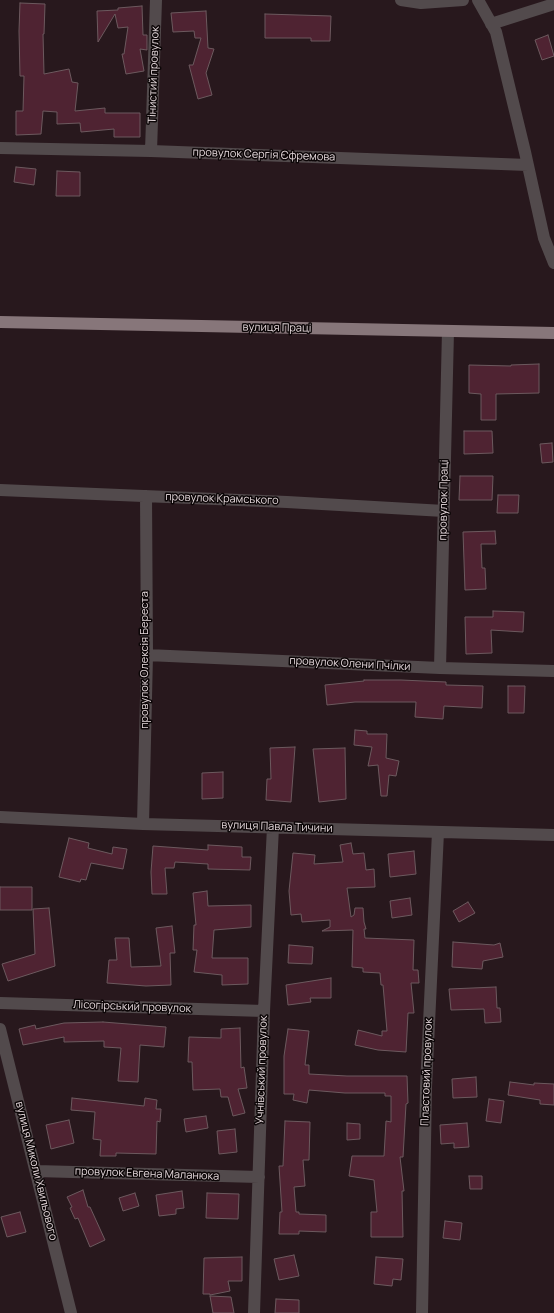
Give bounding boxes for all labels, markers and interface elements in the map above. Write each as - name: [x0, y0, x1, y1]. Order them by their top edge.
- street label: Тінистий провулок: [146, 26, 162, 124]
- street label: провулок Сергія Єфремова: [192, 146, 336, 164]
- street label: вулиця Праці: [243, 321, 311, 335]
- street label: провулок Праці: [437, 459, 451, 541]
- street label: провулок Крамського: [165, 490, 279, 508]
- street label: провулок Олексія Береста: [138, 591, 152, 729]
- street label: провулок Олени Пчілки: [289, 654, 411, 674]
- street label: вулиця Павла Тичини: [221, 818, 333, 836]
- street label: Лісогірський провулок: [73, 998, 191, 1016]
- street label: Учнівський провулок: [254, 1015, 270, 1125]
- street label: Пластовий провулок: [419, 1018, 435, 1126]
- street label: вулиця Миколи Хвильового: [12, 1100, 60, 1242]
- street label: провулок Евгена Маланюка: [75, 1165, 219, 1183]

